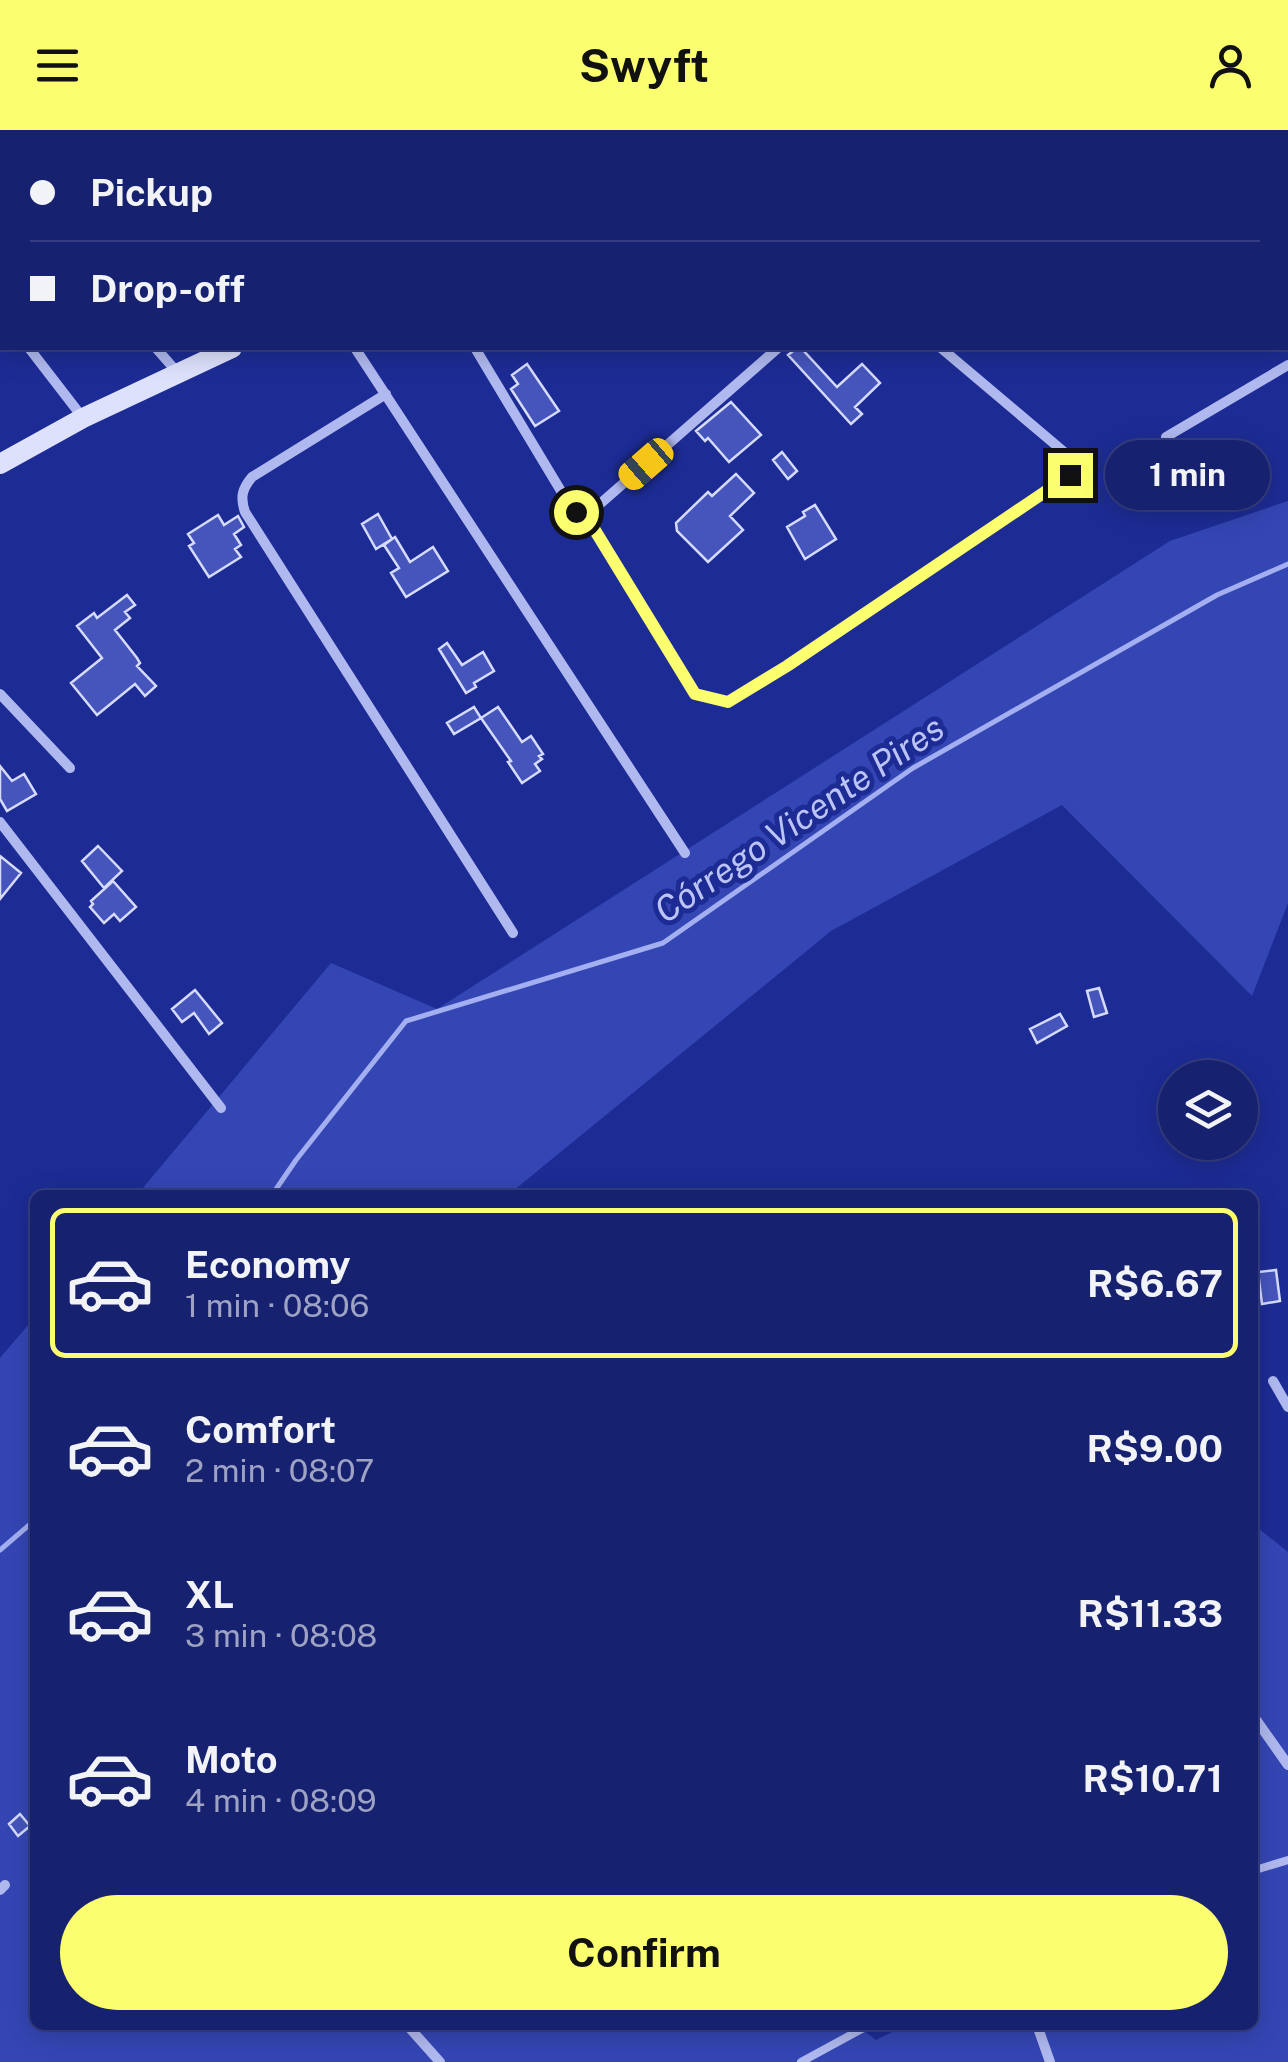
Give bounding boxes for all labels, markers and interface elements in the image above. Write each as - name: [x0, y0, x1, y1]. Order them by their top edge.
- icon: menu: [30, 38, 85, 93]
- icon: person: [1203, 38, 1258, 93]
- text: Swyft: [579, 39, 709, 92]
- text: Pickup: [90, 170, 213, 215]
- text: Drop-off: [90, 266, 245, 311]
- car: [614, 433, 678, 495]
- callout: 1 min: [1105, 440, 1270, 510]
- route end: [1048, 453, 1093, 498]
- text: 1 min: [1149, 456, 1226, 493]
- route start: [554, 490, 599, 535]
- water label: Córrego Vicente Pires: [647, 707, 951, 931]
- map controls: [1158, 1060, 1258, 1160]
- button: layers: [1158, 1060, 1258, 1160]
- icon: car: [65, 1238, 155, 1328]
- text: Economy: [185, 1242, 351, 1287]
- text: R$6.67: [1087, 1261, 1223, 1306]
- text: 1 min · 08:06: [185, 1287, 369, 1324]
- icon: car: [65, 1403, 155, 1493]
- text: Comfort: [185, 1407, 336, 1452]
- text: R$9.00: [1087, 1426, 1223, 1471]
- text: 2 min · 08:07: [185, 1452, 374, 1489]
- icon: car: [65, 1568, 155, 1658]
- text: XL: [185, 1572, 234, 1617]
- text: R$11.33: [1078, 1591, 1223, 1636]
- text: 3 min · 08:08: [185, 1617, 377, 1654]
- icon: car: [65, 1733, 155, 1823]
- text: Moto: [185, 1737, 278, 1782]
- text: R$10.71: [1082, 1756, 1223, 1801]
- text: 4 min · 08:09: [185, 1782, 377, 1819]
- button: Confirm: [60, 1895, 1228, 2010]

